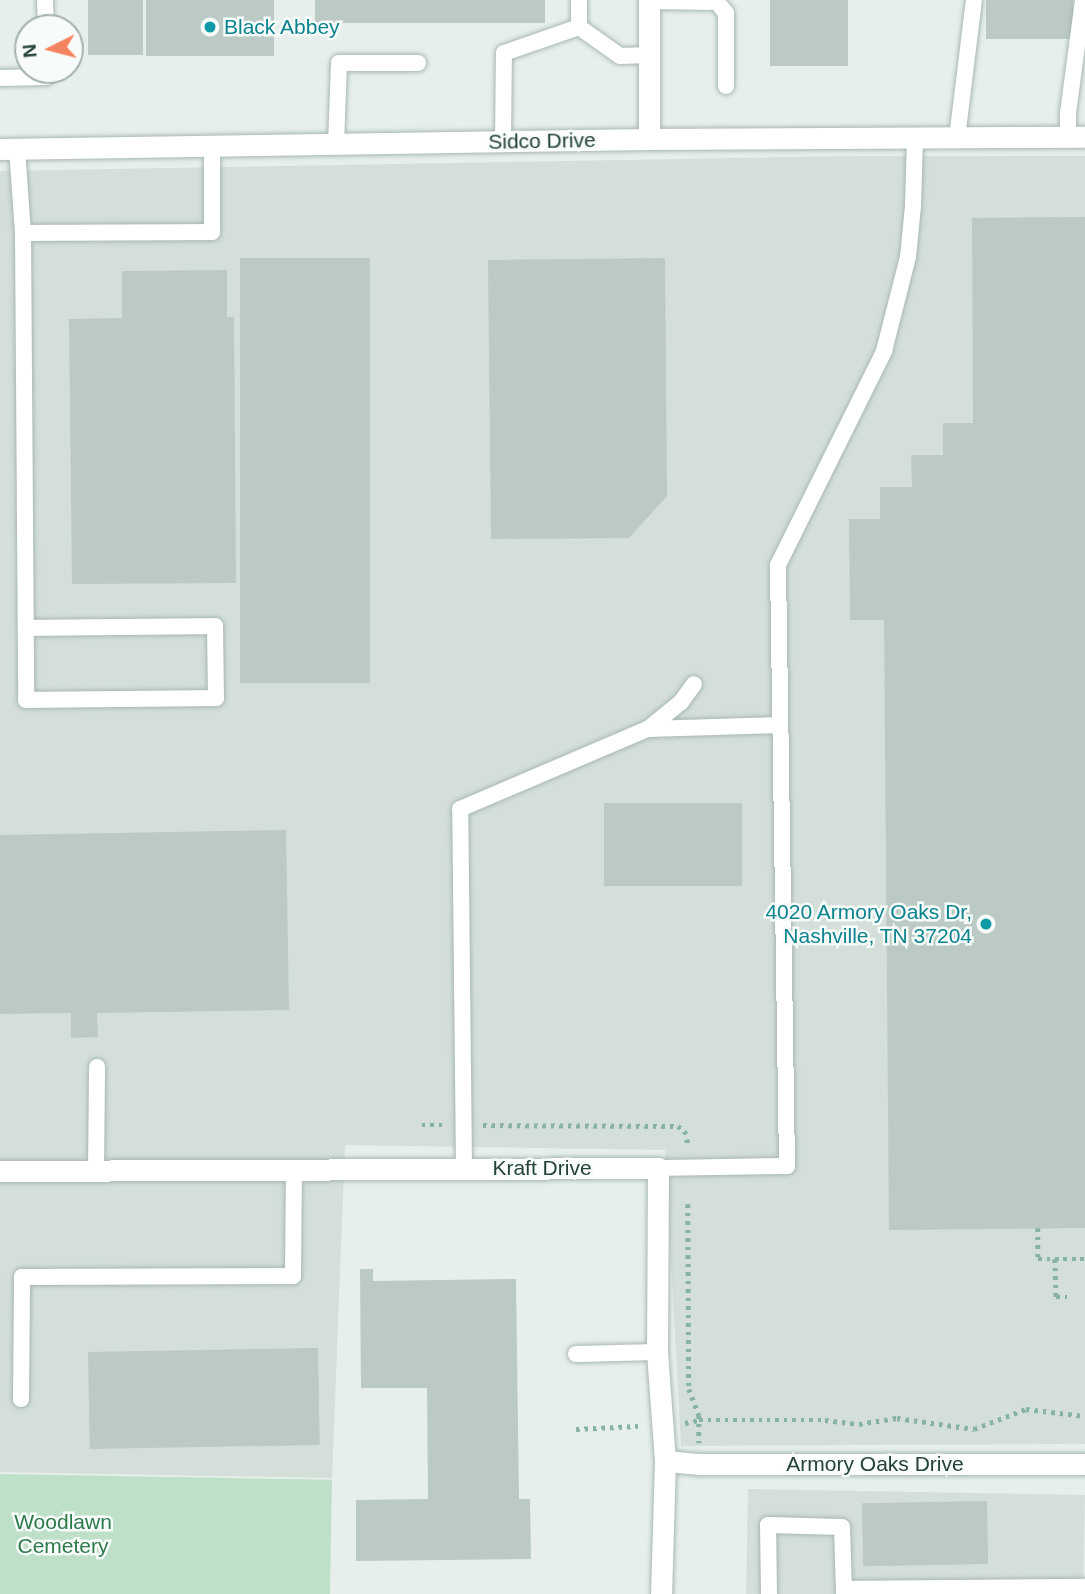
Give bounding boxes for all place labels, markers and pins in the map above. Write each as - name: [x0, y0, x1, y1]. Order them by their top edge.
- place label: Black Abbey: [224, 14, 341, 40]
- marker: Black Abbey: [202, 19, 218, 35]
- place label: 4020 Armory Oaks Dr, Nashville, TN 37204: [764, 899, 972, 949]
- marker: 4020 Armory Oaks Dr, Nashville, TN 37204: [978, 916, 994, 932]

